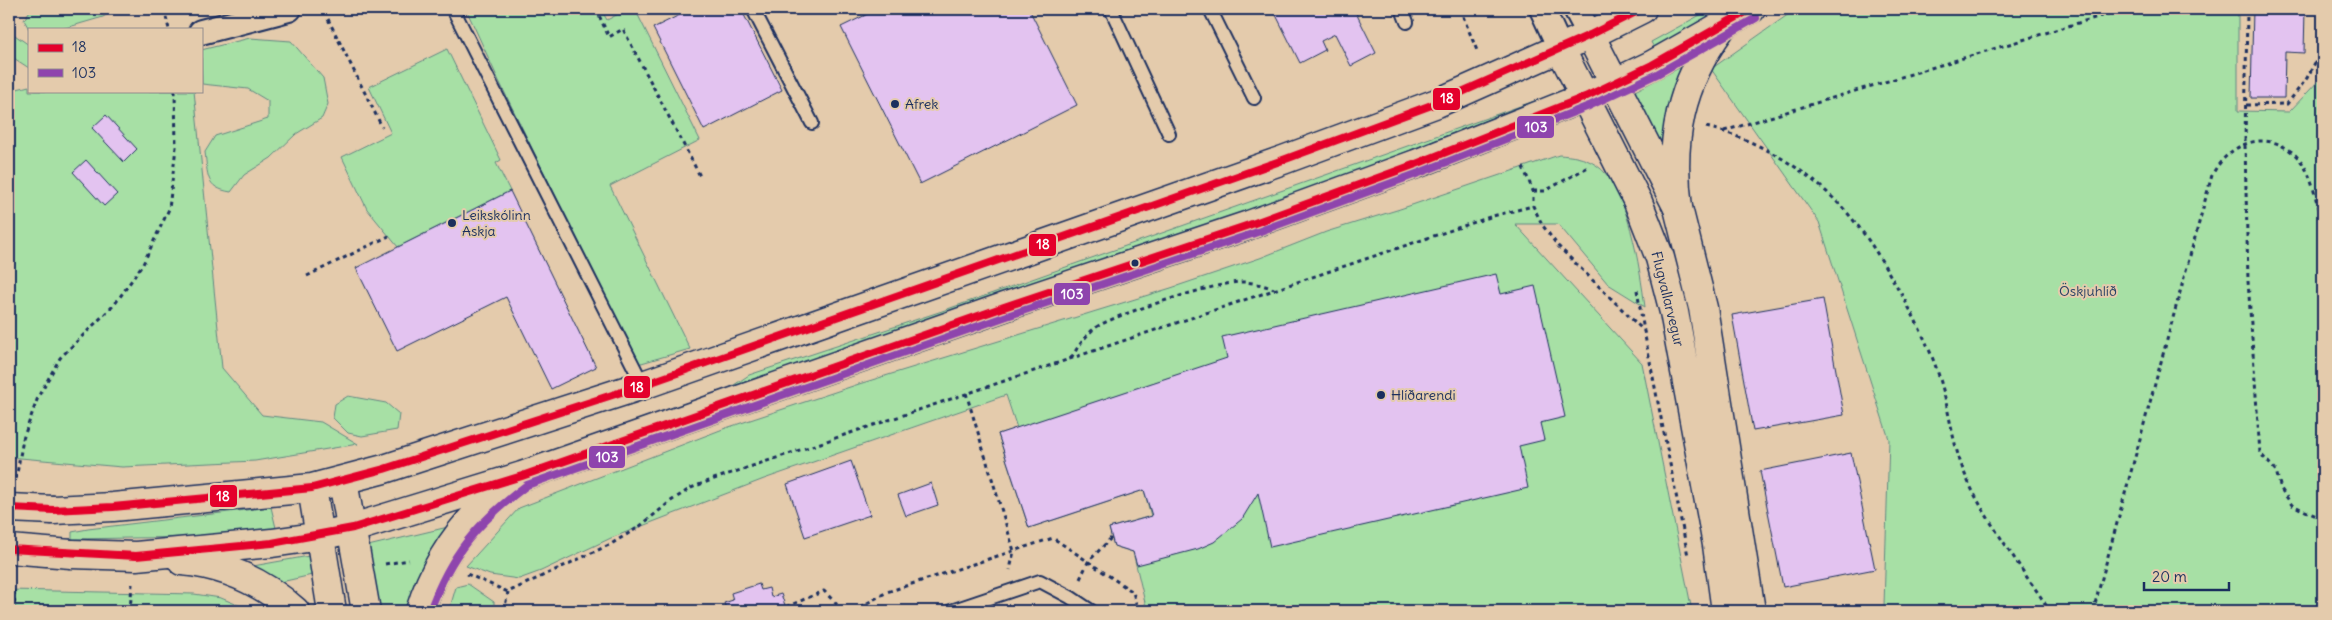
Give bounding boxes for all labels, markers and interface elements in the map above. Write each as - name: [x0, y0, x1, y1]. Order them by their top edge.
- legend: [28, 28, 202, 92]
- text: 18: [72, 37, 87, 56]
- text: 103: [72, 63, 96, 82]
- line badge: 18: [1432, 87, 1461, 111]
- text: 18: [1440, 89, 1454, 107]
- place label: Afrek: [905, 95, 938, 113]
- marker: Afrek: [889, 98, 901, 110]
- line badge: 103: [1516, 115, 1555, 139]
- text: 103: [1525, 118, 1547, 136]
- place label: Leikskólinn Askja: [462, 206, 531, 240]
- marker: Leikskólinn Askja: [446, 217, 458, 229]
- line badge: 18: [1028, 233, 1057, 257]
- text: 18: [1036, 235, 1050, 253]
- street label: Flugvallarvegur: [1647, 249, 1689, 349]
- unlabelled marker: [1130, 258, 1140, 268]
- line badge: 103: [1053, 282, 1091, 306]
- park label: Öskjuhlíð: [2059, 282, 2117, 300]
- text: 103: [1061, 285, 1083, 303]
- line badge: 18: [623, 375, 651, 399]
- text: 18: [630, 378, 644, 396]
- place label: Hlíðarendi: [1391, 386, 1456, 404]
- marker: Hlíðarendi: [1375, 389, 1387, 401]
- line badge: 103: [588, 445, 626, 469]
- text: 103: [596, 448, 618, 466]
- line badge: 18: [209, 484, 238, 508]
- text: 18: [216, 487, 230, 505]
- scale bar: [2144, 560, 2230, 592]
- text: 20 m: [2152, 567, 2187, 586]

